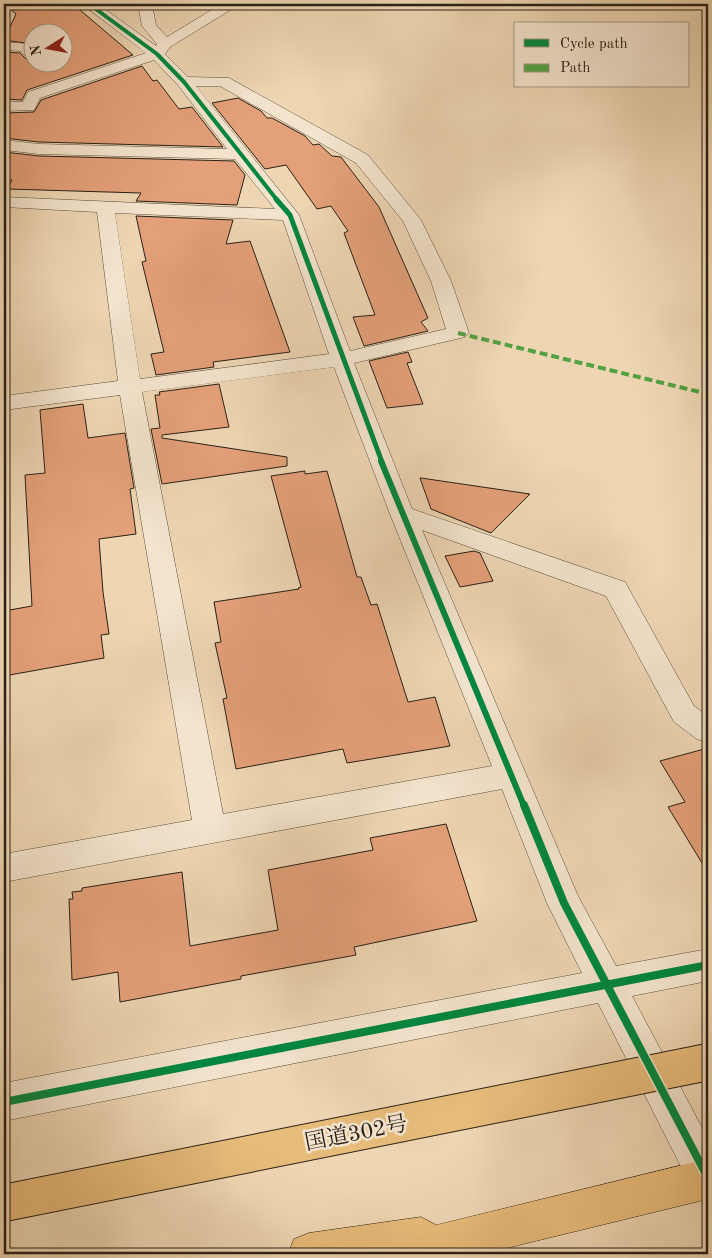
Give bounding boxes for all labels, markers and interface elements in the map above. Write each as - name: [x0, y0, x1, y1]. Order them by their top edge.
- north arrow: [22, 22, 72, 72]
- legend: [514, 22, 690, 88]
- text: Cycle path: [560, 37, 628, 52]
- text: N: [28, 43, 44, 57]
- text: Path: [560, 61, 590, 76]
- street label: 国道302号: [303, 1111, 410, 1155]

